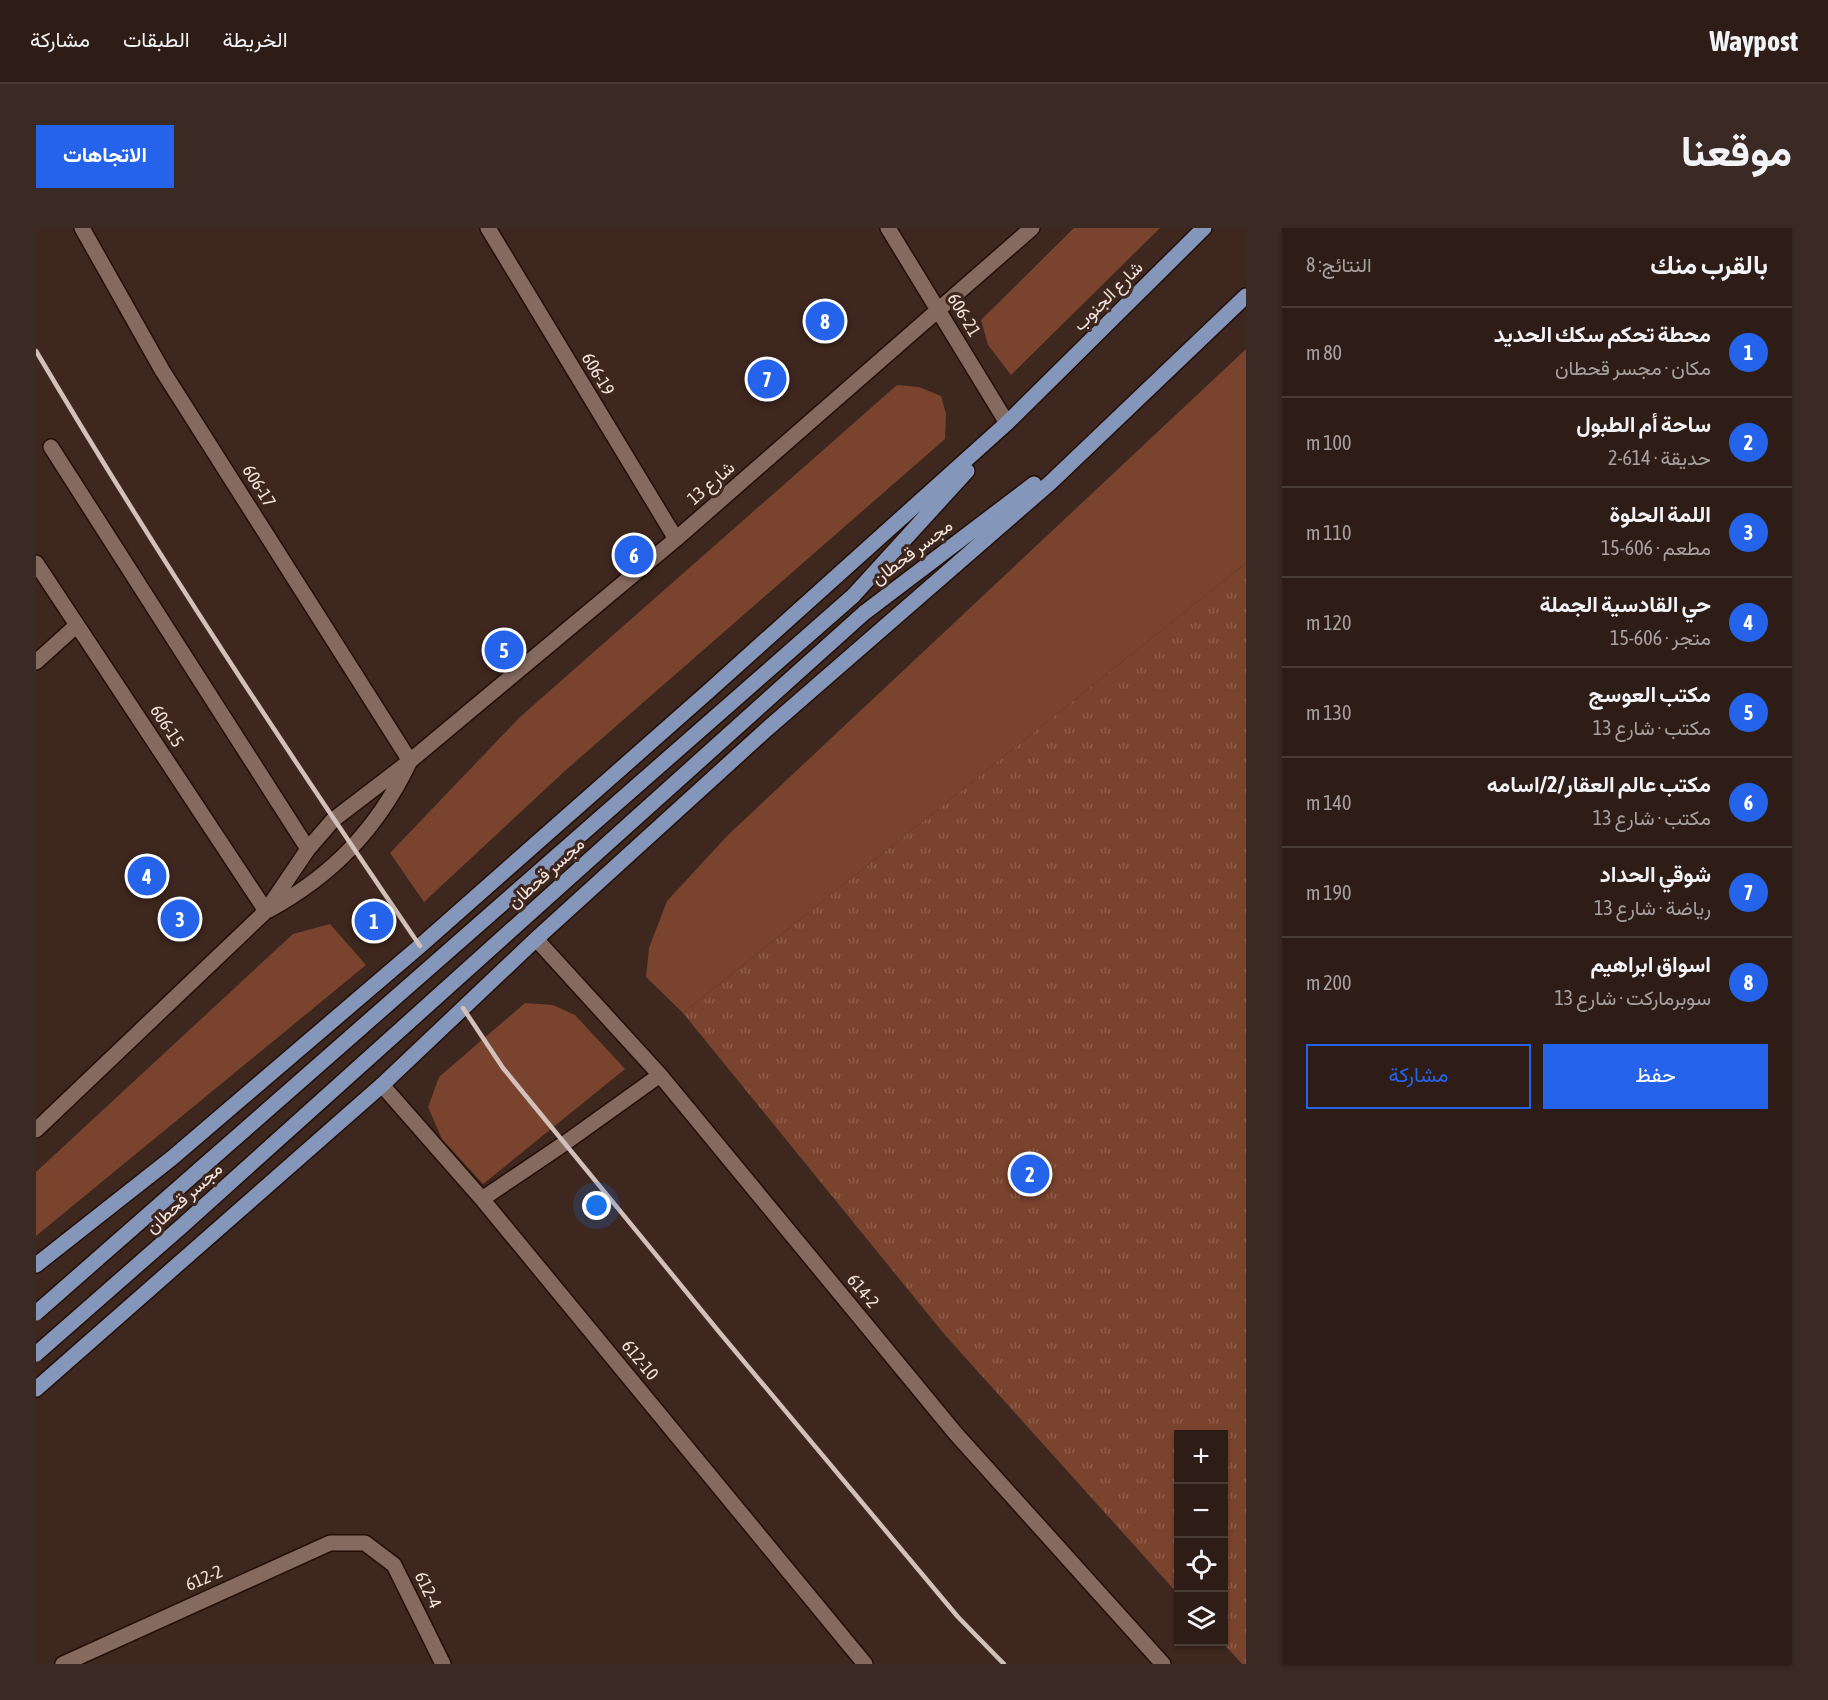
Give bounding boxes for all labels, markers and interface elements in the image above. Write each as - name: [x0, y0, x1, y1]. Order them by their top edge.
- text: Waypost: [1710, 25, 1798, 57]
- text: مشاركة: [30, 27, 90, 51]
- text: الطبقات: [123, 27, 190, 51]
- text: الخريطة: [223, 27, 288, 51]
- button: الاتجاهات: [36, 125, 174, 188]
- text: موقعنا: [1681, 127, 1792, 175]
- text: بالقرب منك: [1650, 250, 1768, 280]
- text: النتائج: 8: [1306, 253, 1372, 276]
- street label: شارع الجنوب: [1068, 256, 1148, 336]
- street label: 606-21: [943, 289, 985, 340]
- pin: 8: [806, 298, 844, 344]
- text: محطة تحكم سكك الحديد: [1494, 321, 1711, 347]
- text: 80 m: [1306, 341, 1342, 364]
- text: 1: [1744, 341, 1753, 364]
- street label: 606-19: [578, 349, 619, 399]
- pin: 7: [748, 356, 786, 402]
- text: مكان · مجسر قحطان: [1555, 356, 1711, 379]
- text: ساحة أم الطبول: [1576, 411, 1711, 437]
- text: 100 m: [1306, 431, 1351, 454]
- text: 2: [1744, 431, 1753, 454]
- text: حديقة · 614-2: [1608, 446, 1711, 469]
- street label: شارع 13: [683, 456, 740, 510]
- street label: 606-17: [238, 461, 280, 511]
- text: اللمة الحلوة: [1609, 501, 1711, 527]
- street label: مجسر قحطان: [867, 514, 957, 590]
- text: 110 m: [1306, 521, 1351, 544]
- text: 3: [1744, 521, 1753, 544]
- pin: 6: [614, 532, 654, 578]
- text: مطعم · 606-15: [1601, 536, 1711, 559]
- text: حي القادسية الجملة: [1539, 591, 1711, 617]
- text: 120 m: [1306, 611, 1351, 634]
- text: 4: [1744, 611, 1753, 634]
- text: متجر · 606-15: [1610, 626, 1711, 649]
- pin: 5: [484, 628, 524, 672]
- text: مكتب العوسج: [1588, 681, 1711, 707]
- street label: 606-15: [146, 701, 189, 751]
- text: 130 m: [1306, 701, 1351, 724]
- text: 5: [1744, 701, 1753, 724]
- text: مكتب · شارع 13: [1593, 716, 1711, 739]
- text: مكتب عالم العقار/2/اسامه: [1487, 771, 1711, 797]
- text: 140 m: [1306, 791, 1351, 814]
- text: 6: [1744, 791, 1753, 814]
- text: مكتب · شارع 13: [1593, 806, 1711, 829]
- street label: مجسر قحطان: [503, 833, 589, 913]
- pin: 4: [128, 854, 166, 898]
- text: شوقي الحداد: [1600, 861, 1711, 887]
- text: 190 m: [1306, 881, 1351, 904]
- text: 7: [1744, 881, 1753, 904]
- pin: 3: [160, 896, 200, 942]
- text: رياضة · شارع 13: [1594, 896, 1711, 919]
- pin: 1: [354, 898, 394, 944]
- text: اسواق ابراهيم: [1590, 951, 1711, 977]
- text: 200 m: [1306, 971, 1351, 994]
- text: 8: [1744, 971, 1753, 994]
- text: سوبرماركت · شارع 13: [1554, 986, 1711, 1009]
- button: مشاركة: [1306, 1044, 1531, 1109]
- button: حفظ: [1543, 1044, 1768, 1109]
- pin: 2: [1010, 1152, 1050, 1196]
- street label: مجسر قحطان: [141, 1158, 227, 1238]
- your location: [582, 1191, 611, 1220]
- street label: 614-2: [843, 1269, 884, 1312]
- street label: 612-10: [618, 1335, 663, 1384]
- map controls: [1174, 1430, 1228, 1646]
- button: +: [1174, 1430, 1228, 1484]
- button: −: [1174, 1484, 1228, 1538]
- button: locate: [1174, 1538, 1228, 1592]
- street label: 612-2: [182, 1560, 226, 1595]
- street label: 612-4: [411, 1568, 446, 1612]
- button: layers: [1174, 1592, 1228, 1646]

